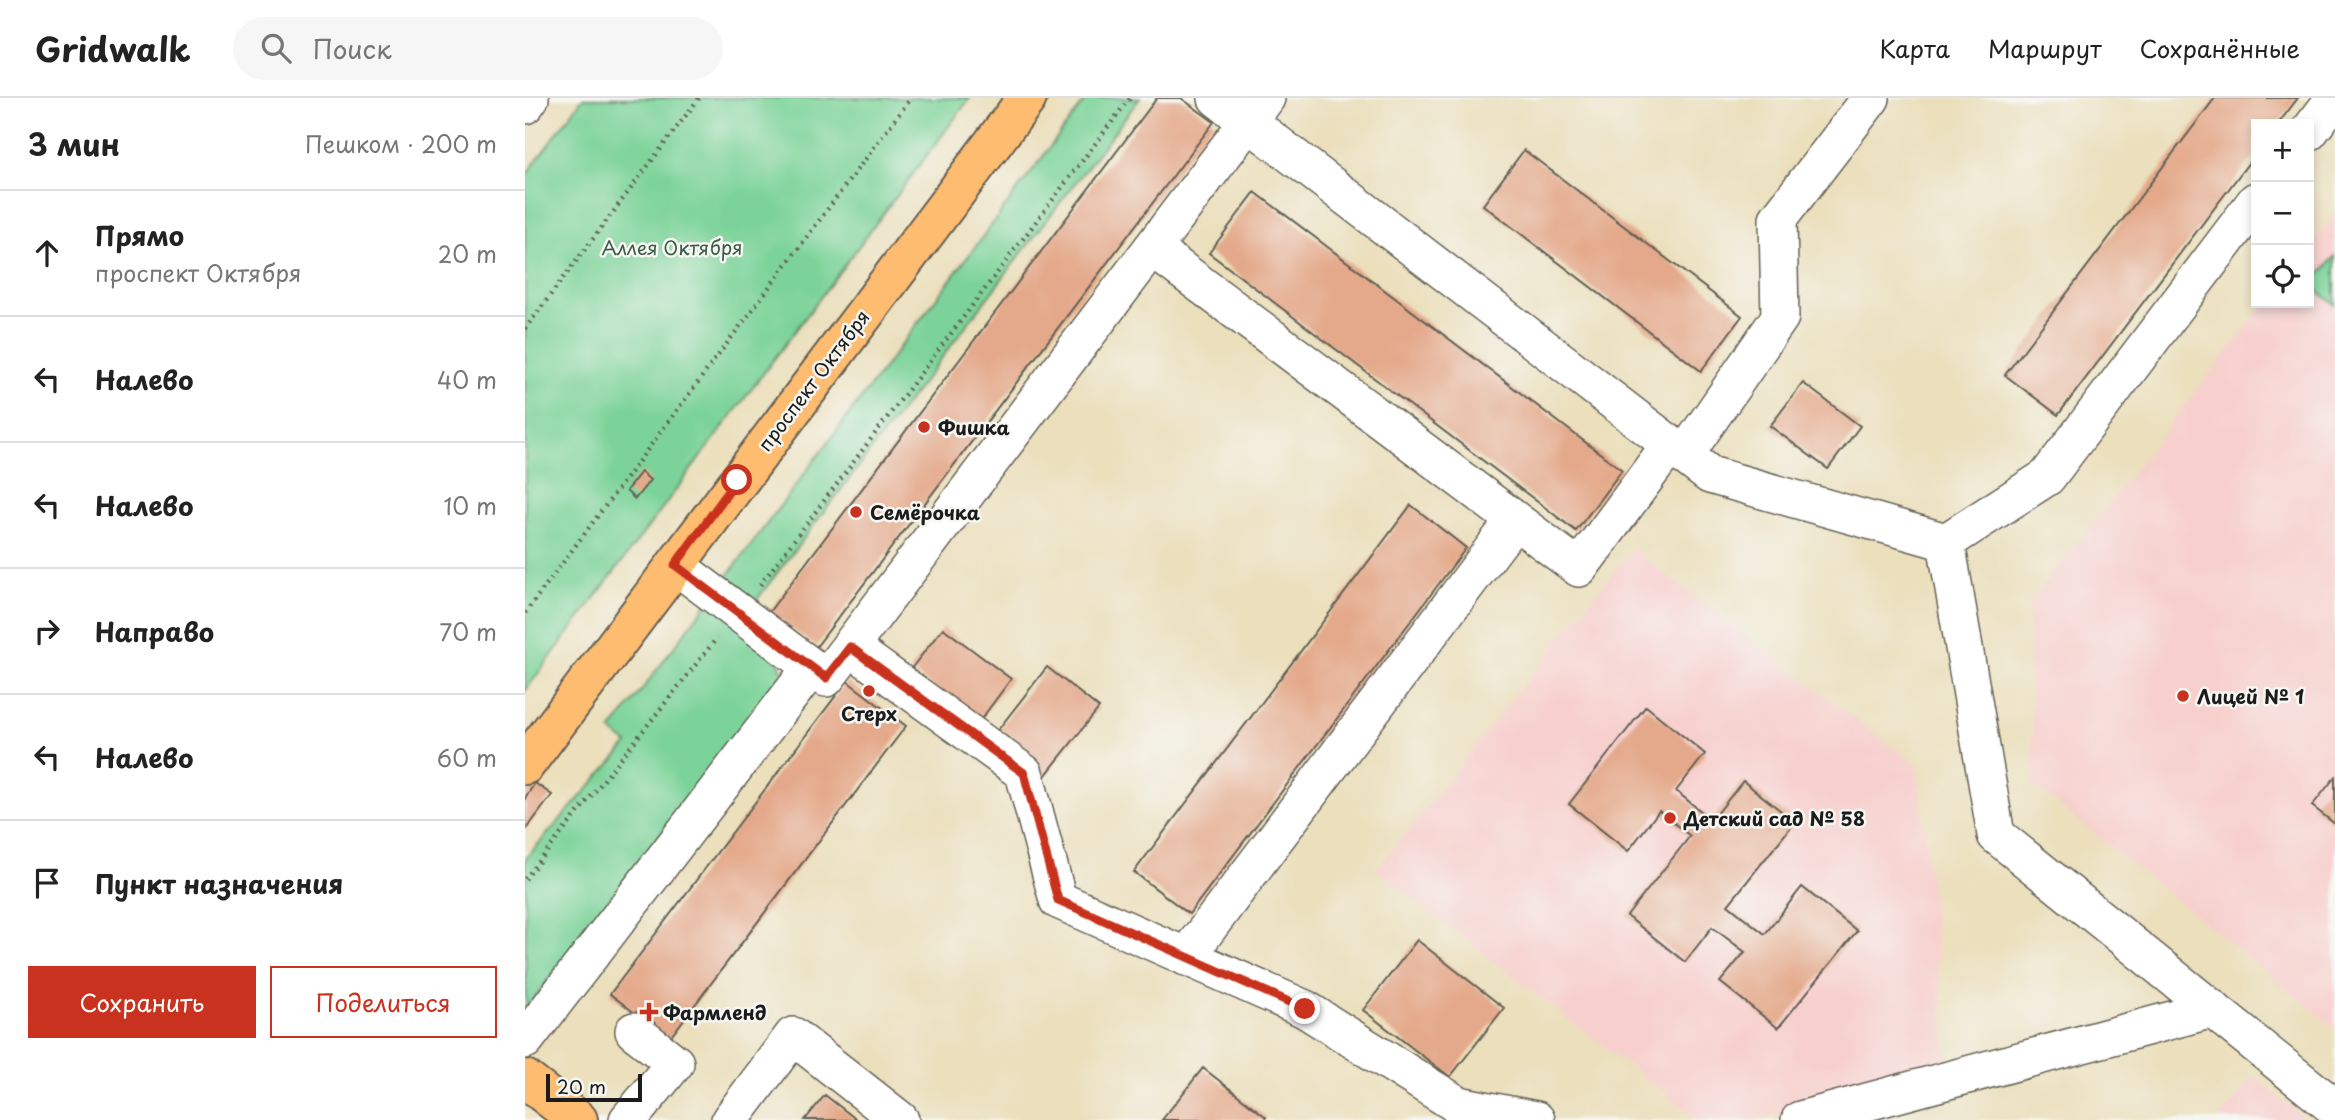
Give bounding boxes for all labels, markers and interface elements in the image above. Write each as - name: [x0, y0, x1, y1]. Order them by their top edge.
- search box: [233, 17, 723, 80]
- text: Gridwalk: [35, 23, 191, 73]
- icon: search: [257, 29, 295, 67]
- text: Поиск: [313, 29, 392, 68]
- text: Карта: [1879, 30, 1950, 66]
- text: Маршрут: [1988, 30, 2102, 66]
- text: Сохранённые: [2140, 30, 2300, 66]
- map controls: [2251, 119, 2314, 308]
- button: +: [2251, 119, 2314, 182]
- text: 3 мин: [28, 121, 120, 166]
- text: Пешком · 200 m: [305, 126, 497, 161]
- button: −: [2251, 182, 2314, 245]
- text: Прямо: [95, 216, 184, 255]
- park label: Аллея Октября: [602, 233, 742, 261]
- icon: ahead: [28, 234, 66, 272]
- text: 20 m: [438, 236, 497, 271]
- button: locate: [2251, 245, 2314, 308]
- text: проспект Октября: [95, 255, 301, 290]
- street label: проспект Октября: [750, 303, 876, 457]
- icon: left: [28, 360, 66, 398]
- text: Налево: [95, 360, 193, 399]
- text: 40 m: [437, 362, 497, 397]
- place label: Фишка: [938, 413, 1010, 441]
- marker: Фишка: [916, 419, 932, 435]
- route start: [721, 464, 752, 495]
- icon: left: [28, 486, 66, 524]
- text: Налево: [95, 486, 193, 525]
- text: 10 m: [443, 488, 497, 523]
- place label: Семёрочка: [870, 498, 980, 526]
- marker: Семёрочка: [848, 504, 864, 520]
- icon: right: [28, 612, 66, 650]
- text: Направо: [95, 612, 214, 651]
- text: 70 m: [439, 614, 497, 649]
- place label: Лицей № 1: [2197, 682, 2304, 710]
- marker: Стерх: [861, 683, 877, 699]
- marker: Лицей № 1: [2175, 688, 2191, 704]
- place label: Стерх: [841, 699, 897, 727]
- icon: left: [28, 738, 66, 776]
- text: Налево: [95, 738, 193, 777]
- text: 60 m: [437, 740, 497, 775]
- place label: Детский сад № 58: [1683, 804, 1865, 832]
- marker: Детский сад № 58: [1662, 810, 1678, 826]
- icon: arrive: [28, 864, 66, 902]
- text: Пункт назначения: [95, 864, 343, 903]
- button: Сохранить: [28, 966, 256, 1038]
- button: Поделиться: [270, 966, 497, 1038]
- route end: [1289, 993, 1320, 1024]
- place label: Фармленд: [663, 998, 766, 1026]
- marker: Фармленд: [641, 1004, 657, 1020]
- scale bar: [546, 1071, 642, 1103]
- text: 20 m: [557, 1072, 606, 1100]

